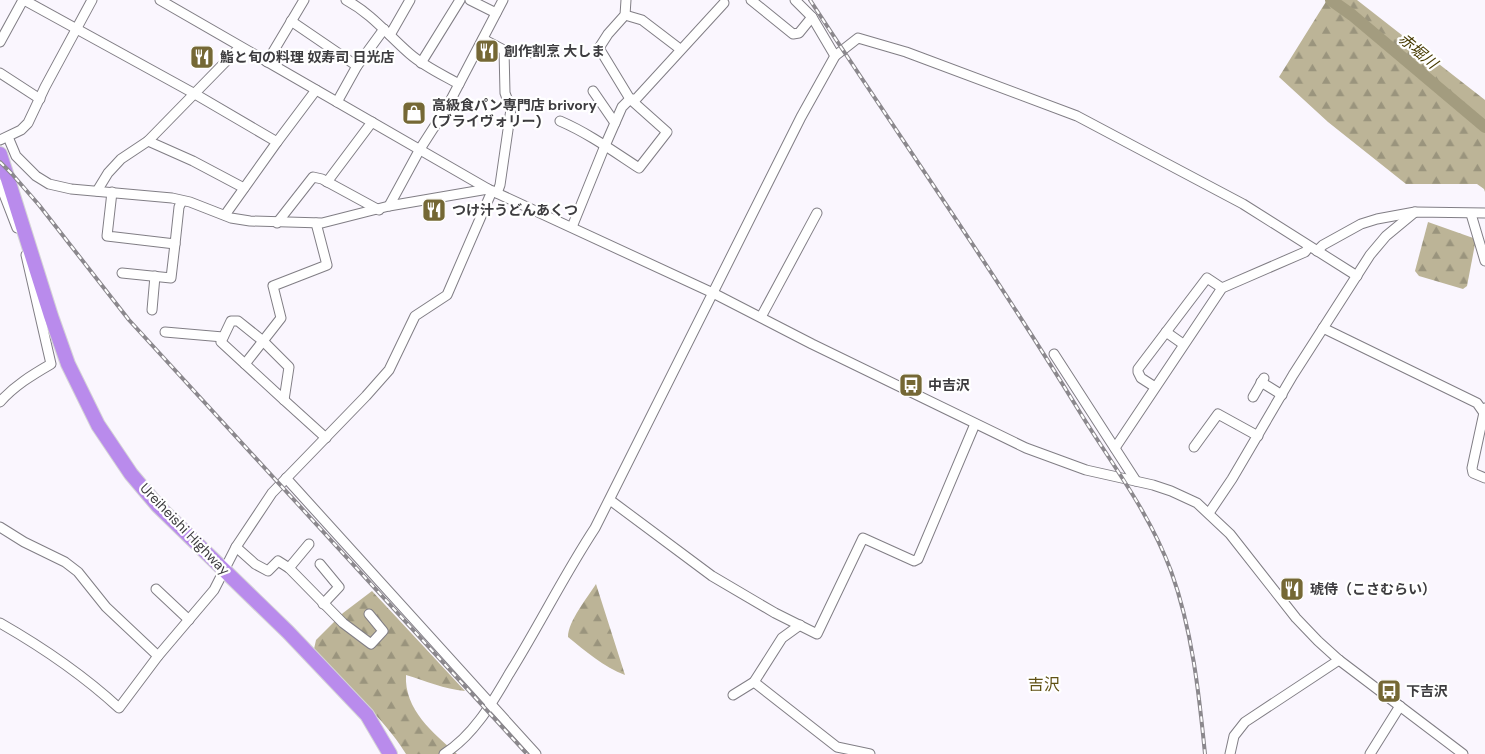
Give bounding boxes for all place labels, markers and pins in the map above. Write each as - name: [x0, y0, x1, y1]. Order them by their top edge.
- restaurant icon: 創作割烹 大しま: [474, 38, 500, 64]
- place label: 創作割烹 大しま: [504, 42, 605, 60]
- restaurant icon: 鮨と旬の料理 奴寿司 日光店: [189, 44, 215, 70]
- place label: 鮨と旬の料理 奴寿司 日光店: [220, 48, 395, 66]
- place label: 高級食パン専門店 brivory (ブライヴォリー): [432, 96, 598, 130]
- shop icon: 高級食パン専門店 brivory (ブライヴォリー): [401, 100, 427, 126]
- restaurant icon: つけ汁うどんあくつ: [421, 197, 447, 223]
- place label: つけ汁うどんあくつ: [452, 201, 578, 219]
- bus stop icon: 中吉沢: [898, 372, 924, 398]
- place label: 中吉沢: [928, 376, 970, 394]
- restaurant icon: 琥侍（こさむらい）: [1279, 576, 1305, 602]
- place label: 琥侍（こさむらい）: [1310, 580, 1436, 598]
- bus stop icon: 下吉沢: [1376, 678, 1402, 704]
- place label: 下吉沢: [1406, 682, 1448, 700]

